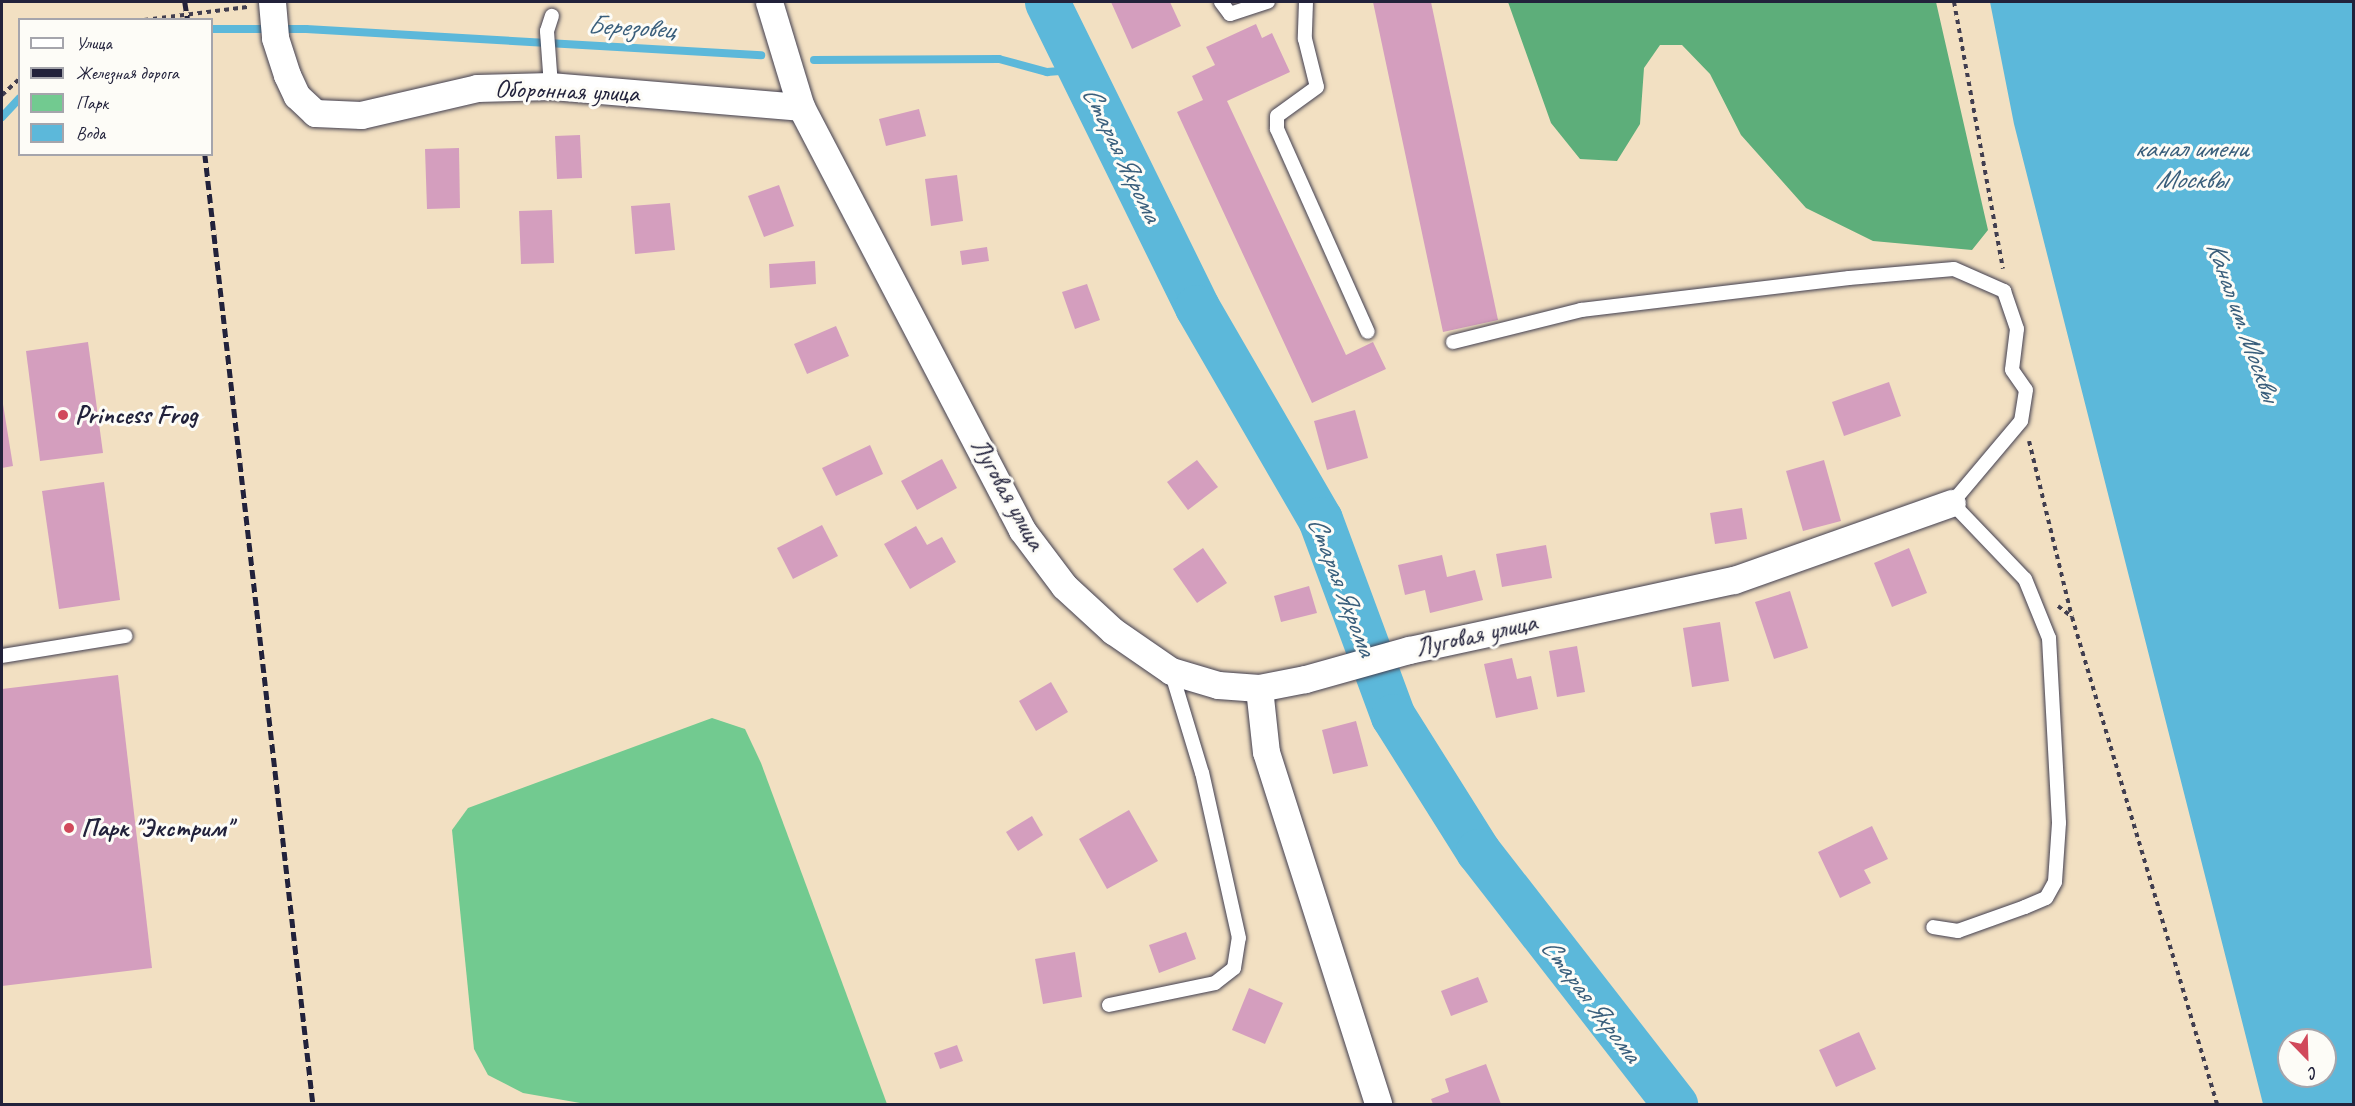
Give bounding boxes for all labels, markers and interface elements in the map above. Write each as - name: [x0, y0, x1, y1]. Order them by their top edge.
- water label: Березовец: [586, 9, 676, 45]
- legend: [18, 18, 213, 156]
- text: Улица: [76, 32, 112, 54]
- text: Железная дорога: [76, 62, 179, 84]
- street label: Оборонная улица: [493, 73, 641, 109]
- water label: Старая Яхрома: [1076, 82, 1168, 226]
- text: Парк: [76, 92, 108, 114]
- text: Вода: [76, 122, 105, 144]
- water label: канал имени Москвы: [2135, 132, 2247, 195]
- water label: Канал им. Москвы: [2199, 237, 2287, 405]
- place label: Princess Frog: [75, 399, 197, 431]
- marker: Princess Frog: [56, 408, 70, 422]
- street label: Луговая улица: [964, 432, 1052, 556]
- water label: Старая Яхрома: [1301, 513, 1383, 659]
- street label: Луговая улица: [1412, 607, 1540, 663]
- place label: Парк "Экстрим": [81, 812, 232, 844]
- marker: Парк "Экстрим": [62, 821, 76, 835]
- water label: Старая Яхрома: [1534, 932, 1648, 1068]
- north arrow: [2277, 1028, 2337, 1088]
- text: С: [2306, 1062, 2321, 1083]

